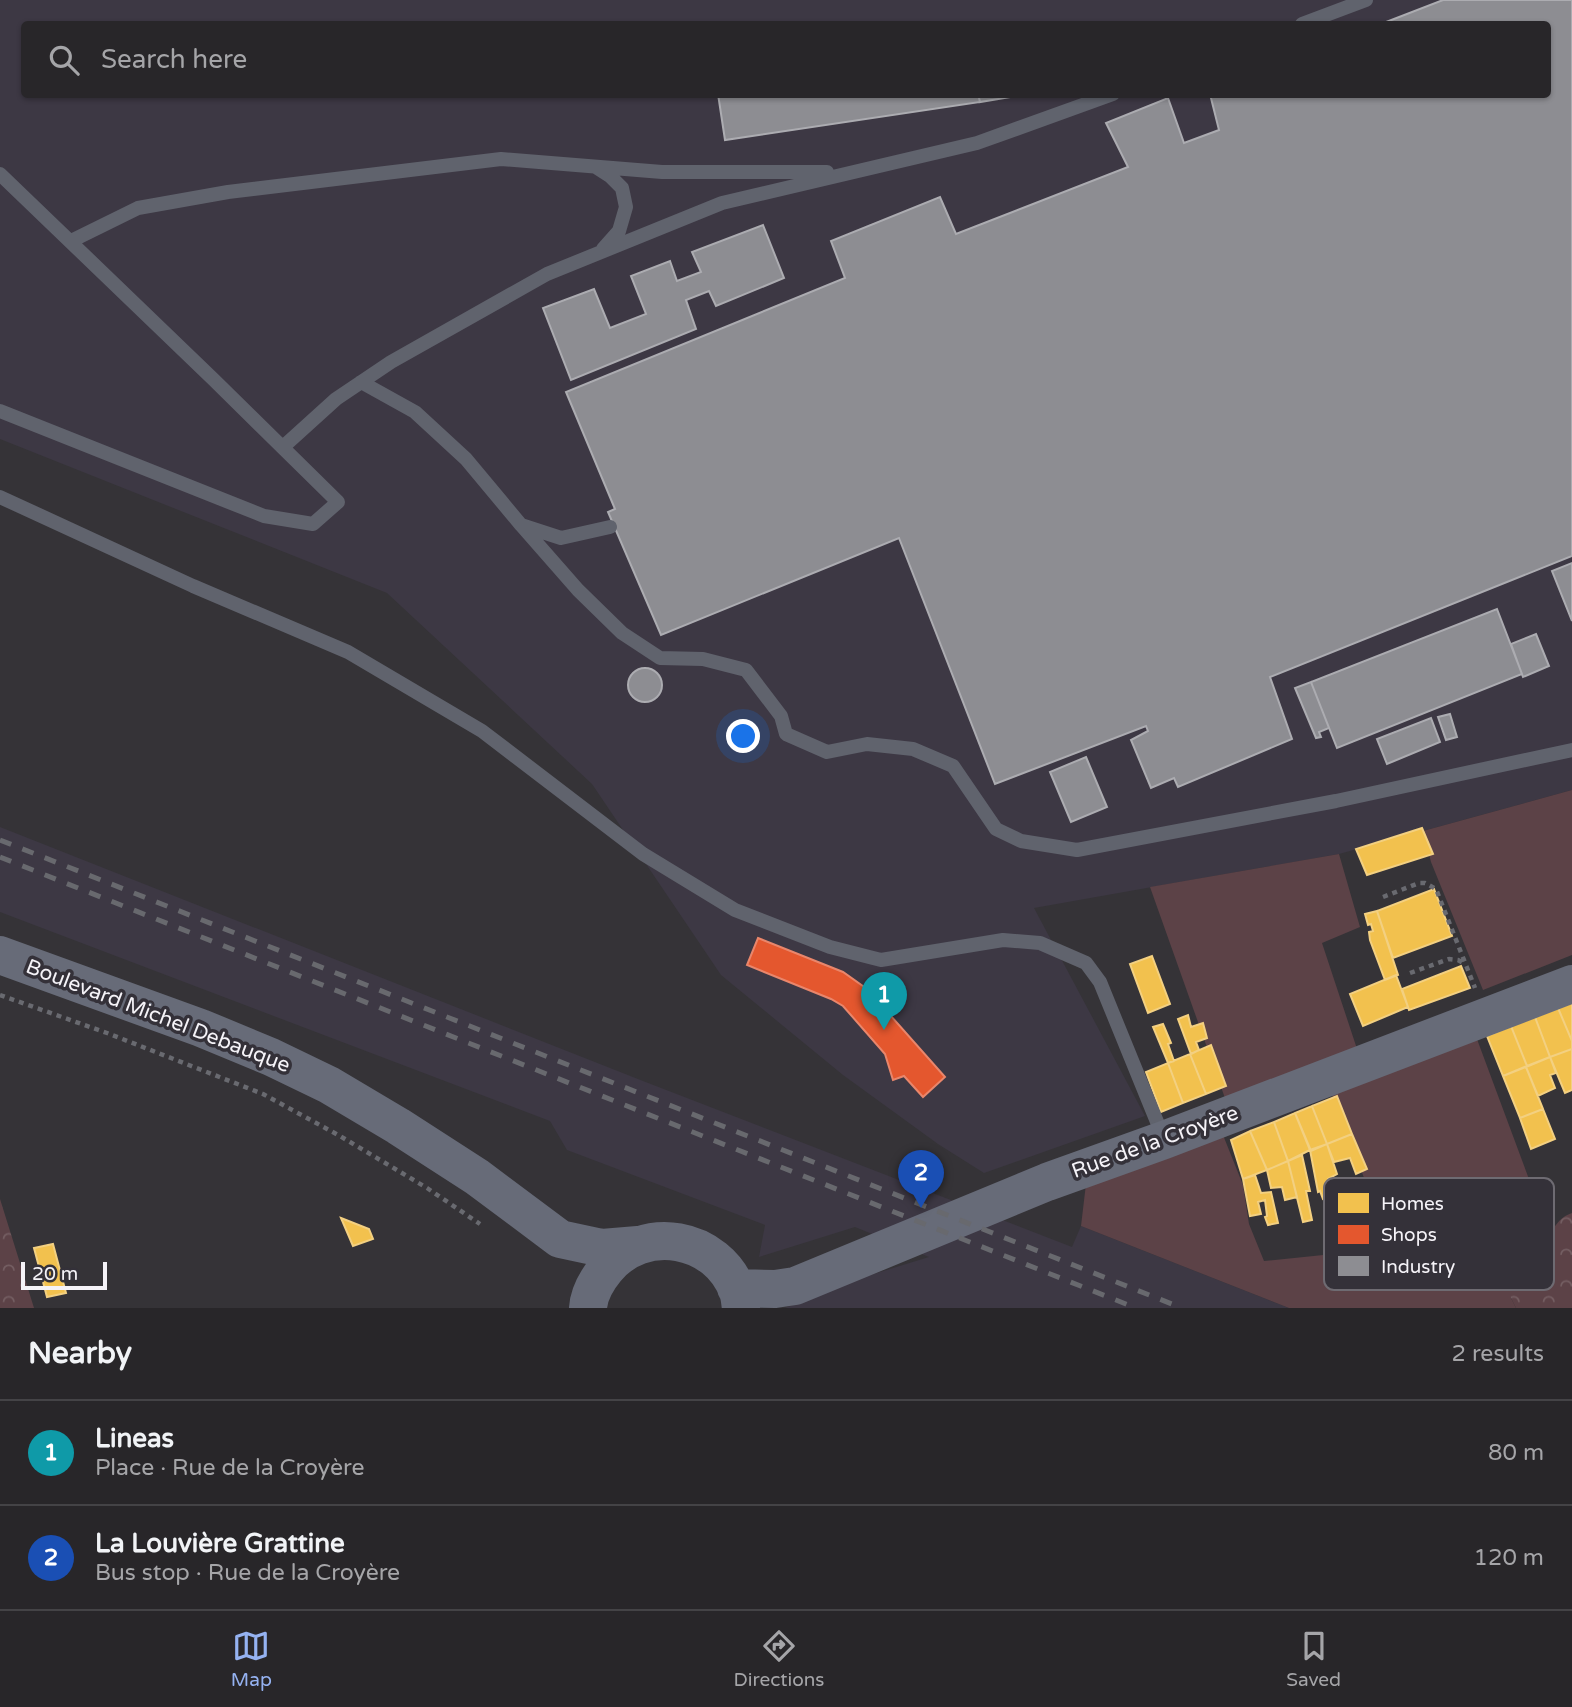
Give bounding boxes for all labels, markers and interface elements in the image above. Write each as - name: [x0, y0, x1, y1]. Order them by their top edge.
- search box: [21, 21, 1551, 98]
- icon: search: [45, 41, 83, 79]
- text: Search here: [101, 44, 247, 75]
- your location: [726, 719, 760, 753]
- street label: Boulevard Michel Debauque: [22, 954, 294, 1078]
- pin: 1: [861, 972, 907, 1030]
- street label: Rue de la Croyère: [1068, 1100, 1242, 1184]
- pin: 2: [898, 1150, 944, 1208]
- legend: [1324, 1178, 1554, 1290]
- text: Homes: [1381, 1193, 1444, 1215]
- text: Shops: [1381, 1224, 1437, 1246]
- text: Industry: [1381, 1256, 1455, 1278]
- scale bar: [21, 1259, 107, 1291]
- text: 20 m: [32, 1263, 78, 1285]
- text: Nearby: [28, 1335, 132, 1372]
- text: 2 results: [1451, 1340, 1544, 1368]
- text: Lineas: [95, 1423, 174, 1454]
- text: 1: [44, 1439, 58, 1467]
- text: 80 m: [1488, 1439, 1544, 1467]
- text: Place · Rue de la Croyère: [95, 1454, 364, 1482]
- text: La Louvière Grattine: [95, 1528, 345, 1559]
- text: 2: [44, 1544, 58, 1572]
- text: 120 m: [1474, 1544, 1544, 1572]
- text: Bus stop · Rue de la Croyère: [95, 1559, 400, 1587]
- tab: Map: [231, 1627, 272, 1691]
- tab: Directions: [734, 1627, 825, 1691]
- tab: Saved: [1286, 1627, 1341, 1691]

